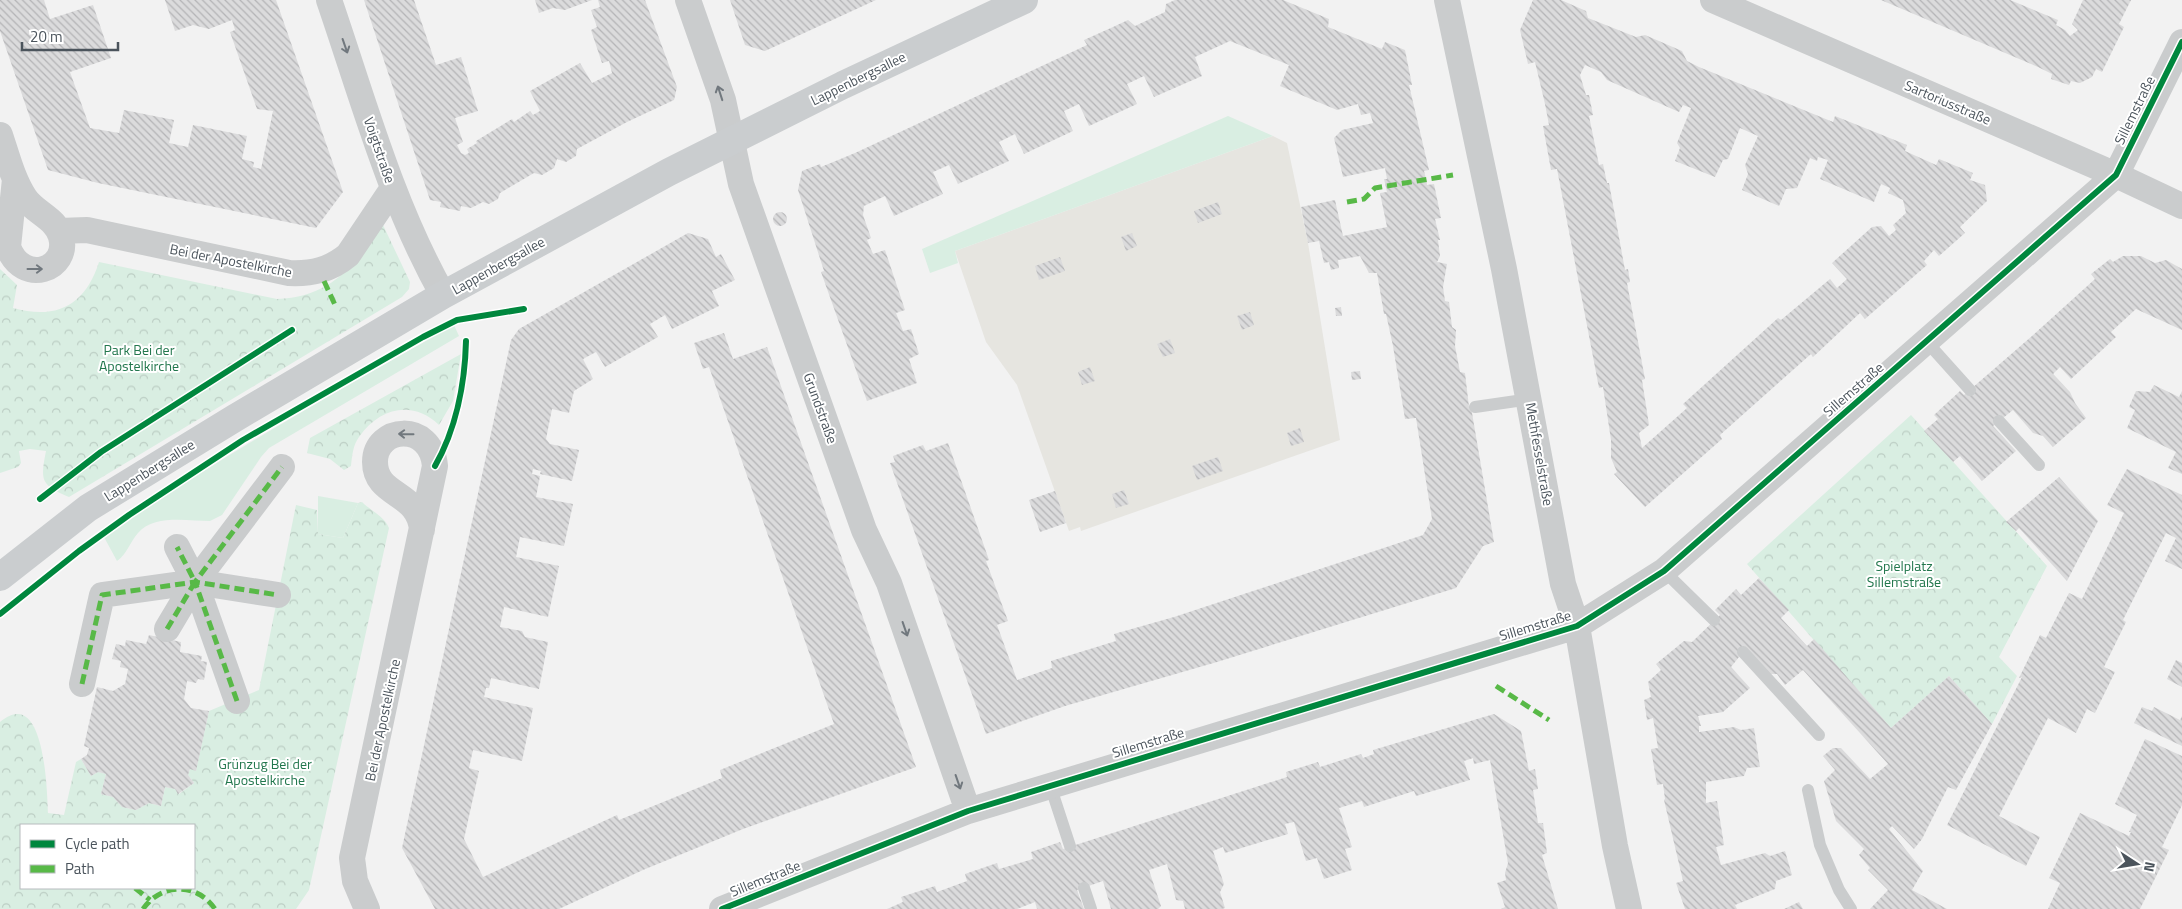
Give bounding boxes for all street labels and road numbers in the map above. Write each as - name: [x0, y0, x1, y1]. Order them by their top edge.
- street label: Lappenbergsallee: [807, 46, 909, 110]
- street label: Sillemstraße: [2108, 72, 2160, 148]
- street label: Sartoriusstraße: [1902, 74, 1994, 130]
- street label: Voigtstraße: [359, 114, 401, 186]
- street label: Lappenbergsallee: [448, 231, 548, 299]
- street label: Bei der Apostelkirche: [168, 238, 294, 282]
- street label: Sillemstraße: [1818, 357, 1888, 421]
- street label: Grundstraße: [798, 370, 844, 446]
- street label: Methfesselstraße: [1521, 401, 1559, 507]
- street label: Lappenbergsallee: [100, 434, 198, 506]
- street label: Sillemstraße: [1496, 604, 1574, 646]
- street label: Bei der Apostelkirche: [359, 657, 405, 783]
- street label: Sillemstraße: [1109, 721, 1187, 763]
- street label: Sillemstraße: [727, 854, 803, 902]

